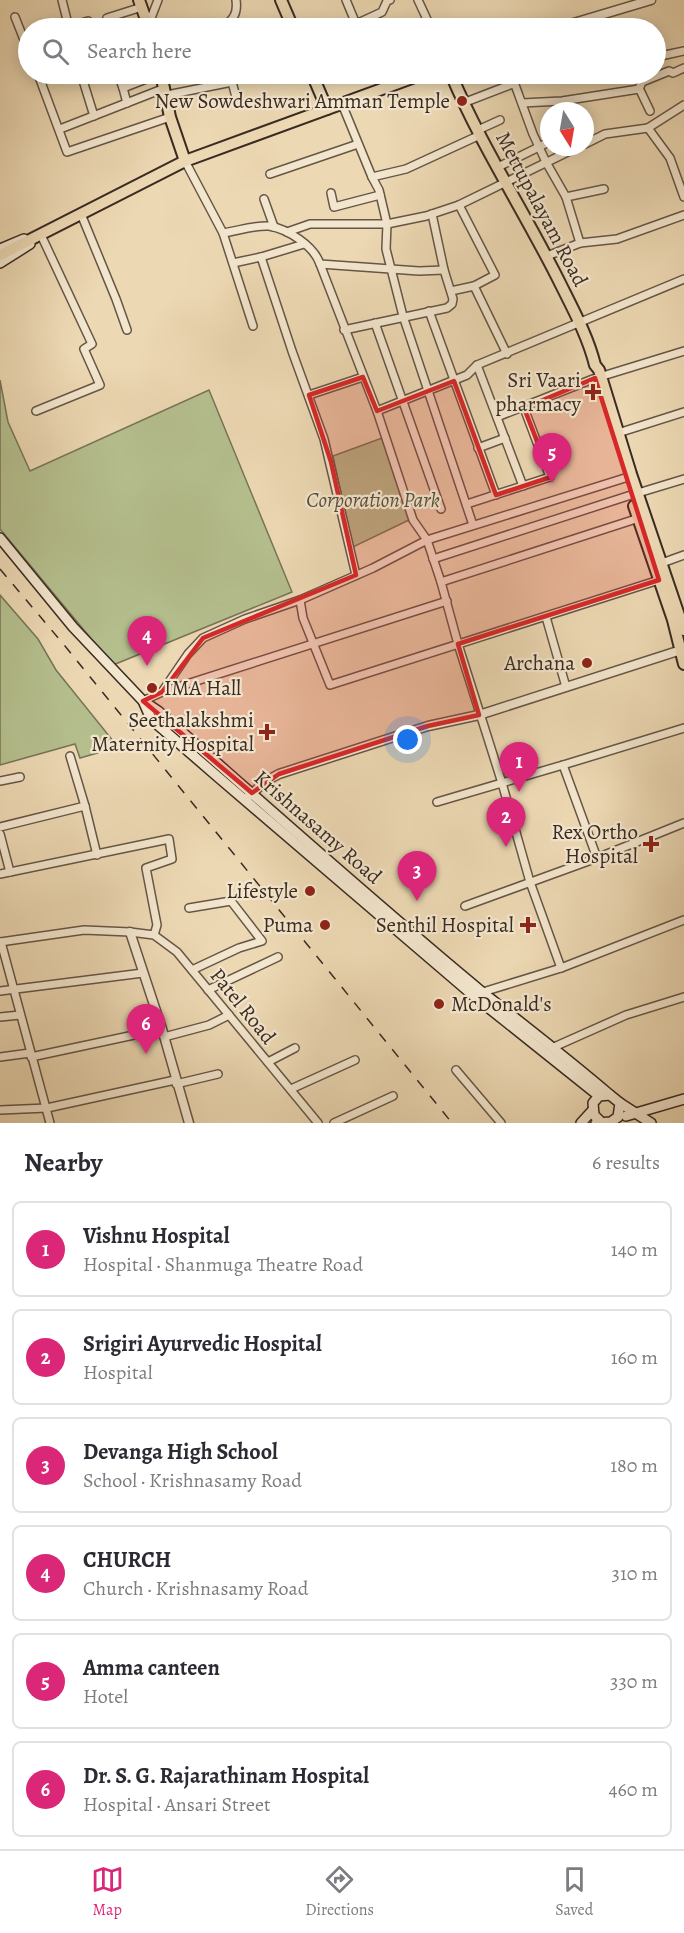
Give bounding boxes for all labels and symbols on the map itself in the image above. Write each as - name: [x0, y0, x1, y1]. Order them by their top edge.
- place label: New Sowdeshwari Amman Temple: [154, 87, 450, 115]
- marker: New Sowdeshwari Amman Temple: [455, 94, 469, 108]
- north arrow: [540, 102, 594, 156]
- street label: Mettupalayam Road: [489, 127, 595, 292]
- place label: Sri Vaari pharmacy: [495, 366, 582, 418]
- marker: Sri Vaari pharmacy: [586, 385, 600, 399]
- pin: 5: [532, 434, 572, 483]
- park label: Corporation Park: [306, 486, 440, 514]
- pin: 4: [128, 616, 166, 666]
- place label: Archana: [503, 649, 575, 677]
- marker: Archana: [580, 656, 594, 670]
- place label: IMA Hall: [164, 674, 241, 702]
- marker: IMA Hall: [145, 681, 159, 695]
- place label: Seethalakshmi Maternity Hospital: [91, 706, 254, 758]
- marker: Seethalakshmi Maternity Hospital: [258, 723, 276, 741]
- your location: [393, 725, 422, 754]
- pin: 1: [500, 742, 538, 792]
- street label: Krishnasamy Road: [248, 764, 388, 891]
- pin: 2: [486, 798, 526, 847]
- place label: Rex Ortho Hospital: [552, 818, 638, 870]
- marker: Rex Ortho Hospital: [642, 835, 660, 853]
- pin: 3: [398, 852, 436, 901]
- place label: Lifestyle: [226, 877, 298, 905]
- marker: Lifestyle: [303, 884, 317, 898]
- place label: Puma: [263, 911, 313, 939]
- place label: Senthil Hospital: [376, 911, 514, 939]
- marker: Senthil Hospital: [519, 916, 537, 934]
- marker: Puma: [318, 918, 332, 932]
- street label: Patel Road: [204, 962, 283, 1050]
- place label: McDonald's: [451, 990, 552, 1018]
- marker: McDonald's: [432, 997, 446, 1011]
- pin: 6: [126, 1004, 166, 1054]

